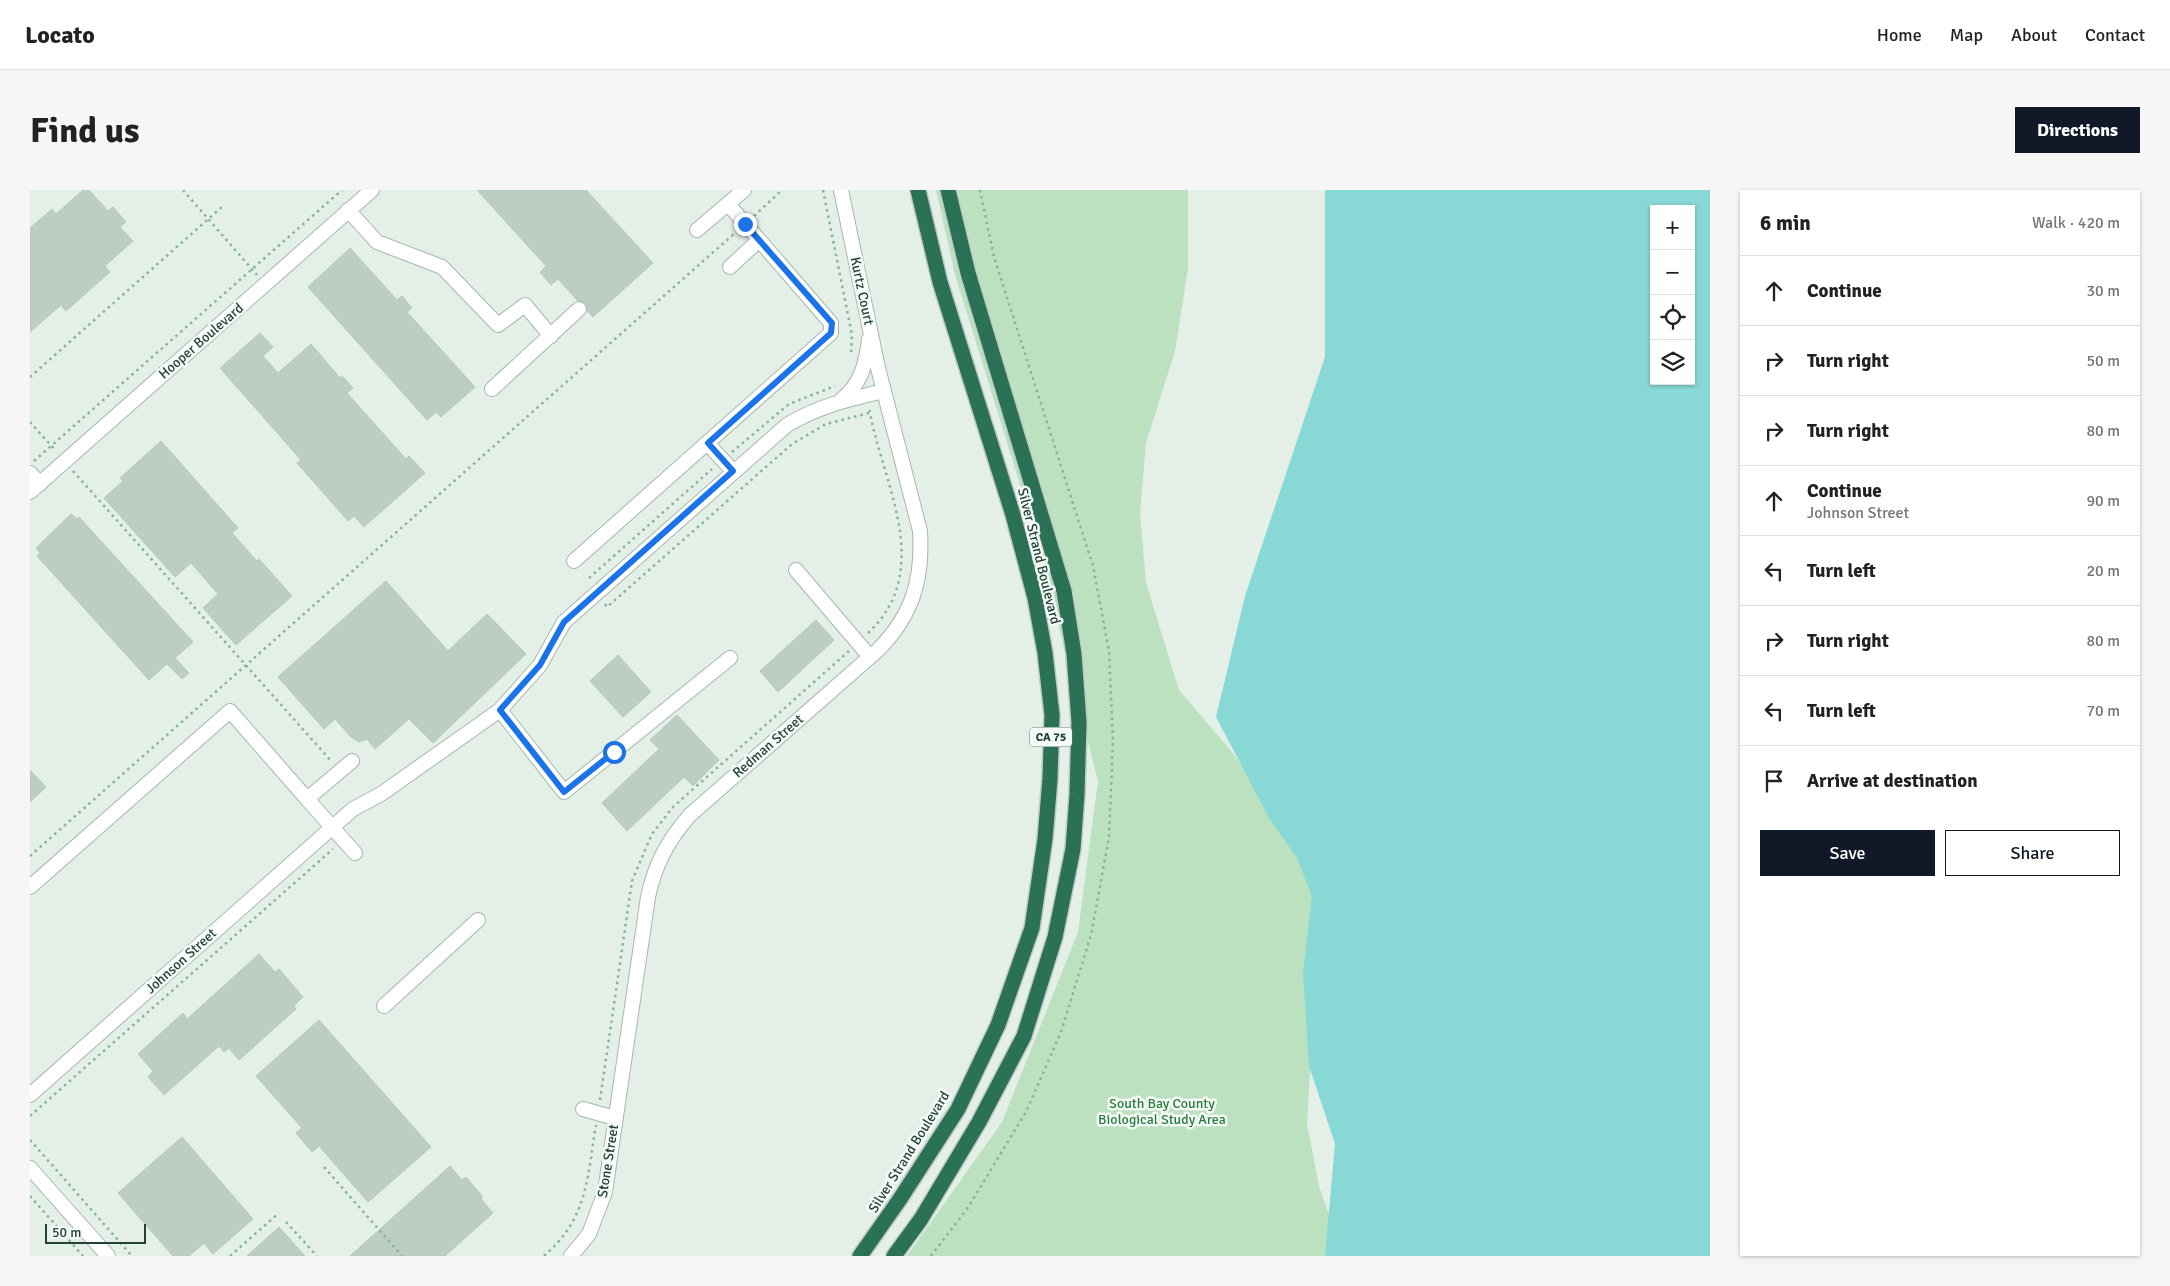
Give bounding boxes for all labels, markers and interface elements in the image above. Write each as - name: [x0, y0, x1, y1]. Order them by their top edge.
- text: Locato: [25, 20, 95, 50]
- text: Home: [1877, 24, 1922, 46]
- text: Map: [1950, 24, 1983, 46]
- text: About: [2011, 24, 2057, 46]
- text: Contact: [2085, 24, 2145, 46]
- button: Directions: [2015, 107, 2140, 153]
- text: Find us: [30, 109, 140, 152]
- map controls: [1650, 205, 1695, 385]
- button: +: [1650, 205, 1695, 250]
- text: 6 min: [1760, 210, 1811, 236]
- route end: [734, 213, 757, 236]
- text: Walk · 420 m: [2032, 213, 2120, 233]
- button: −: [1650, 250, 1695, 295]
- street label: Kurtz Court: [846, 255, 878, 327]
- icon: ahead: [1760, 277, 1788, 305]
- text: Continue: [1807, 279, 1882, 303]
- text: 30 m: [2086, 281, 2120, 301]
- button: locate: [1650, 295, 1695, 340]
- street label: Hooper Boulevard: [155, 300, 247, 382]
- button: layers: [1650, 340, 1695, 385]
- icon: right: [1760, 347, 1788, 375]
- text: Turn right: [1807, 349, 1889, 373]
- text: 50 m: [2086, 351, 2120, 371]
- icon: right: [1760, 417, 1788, 445]
- text: Turn right: [1807, 419, 1889, 443]
- text: 80 m: [2086, 421, 2120, 441]
- text: Continue: [1807, 479, 1882, 503]
- street label: Silver Strand Boulevard: [1014, 486, 1064, 626]
- icon: ahead: [1760, 487, 1788, 515]
- text: 90 m: [2086, 491, 2120, 511]
- text: Johnson Street: [1807, 503, 1909, 523]
- icon: left: [1760, 557, 1788, 585]
- text: Turn left: [1807, 559, 1876, 583]
- text: 20 m: [2086, 561, 2120, 581]
- icon: right: [1760, 627, 1788, 655]
- text: Turn right: [1807, 629, 1889, 653]
- text: 80 m: [2086, 631, 2120, 651]
- icon: left: [1760, 697, 1788, 725]
- text: Turn left: [1807, 699, 1876, 723]
- text: 70 m: [2086, 701, 2120, 721]
- street label: Redman Street: [729, 711, 807, 781]
- road number: CA 75: [1030, 728, 1072, 746]
- route start: [603, 741, 626, 764]
- icon: arrive: [1760, 767, 1788, 795]
- text: Arrive at destination: [1807, 769, 1978, 793]
- button: Save: [1760, 830, 1935, 876]
- button: Share: [1945, 830, 2120, 876]
- street label: Johnson Street: [142, 925, 220, 997]
- street label: Silver Strand Boulevard: [865, 1088, 953, 1216]
- park label: South Bay County Biological Study Area: [1098, 1095, 1226, 1128]
- street label: Stone Street: [594, 1123, 622, 1199]
- scale bar: [45, 1221, 146, 1244]
- text: 50 m: [52, 1224, 81, 1241]

